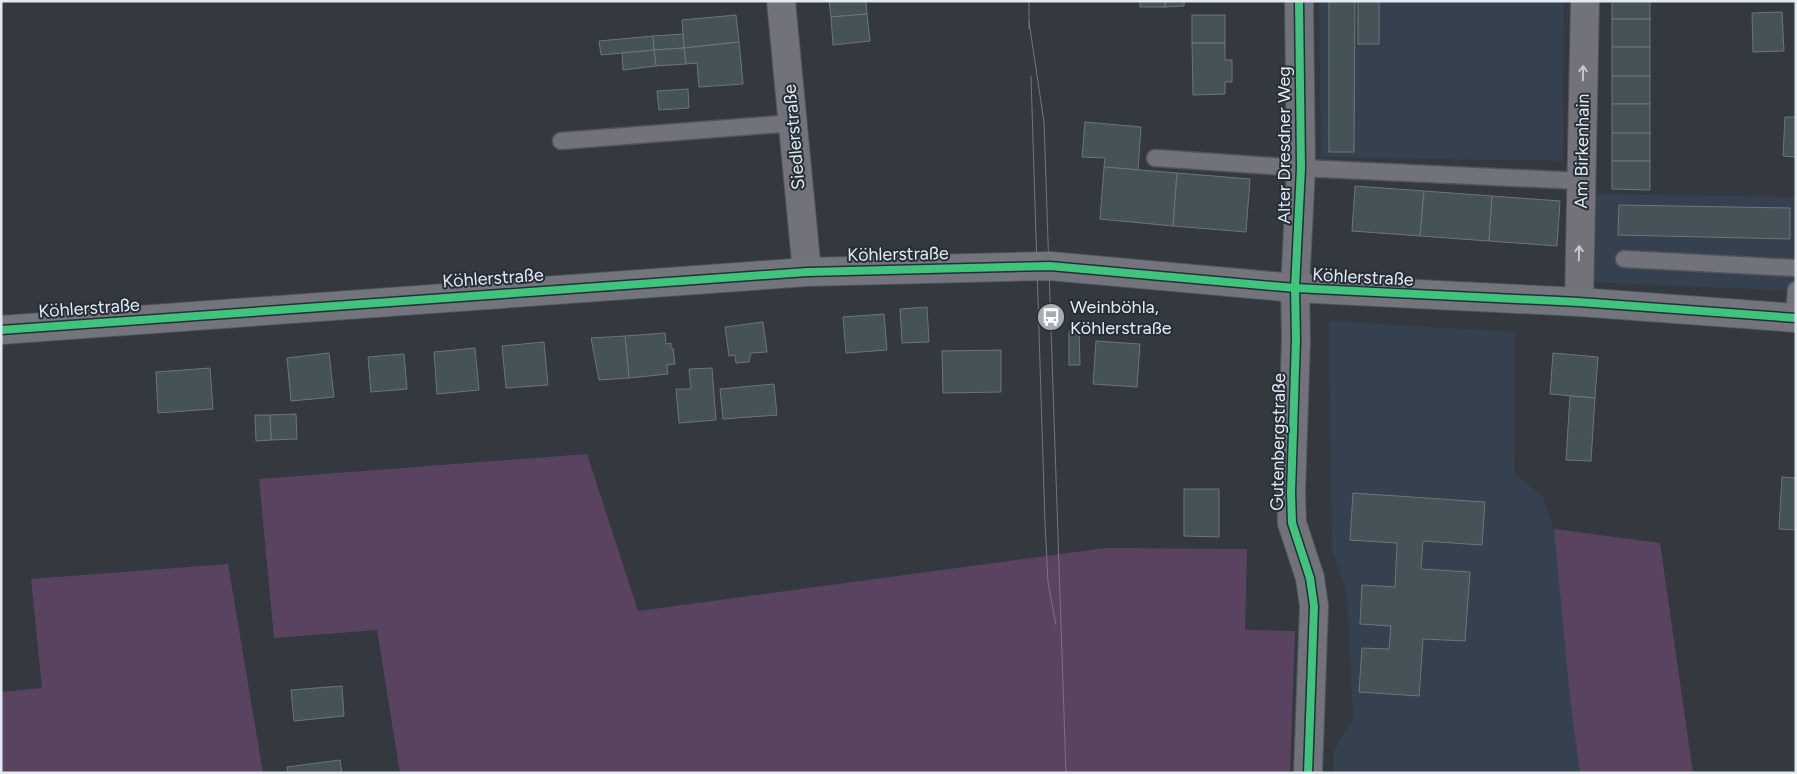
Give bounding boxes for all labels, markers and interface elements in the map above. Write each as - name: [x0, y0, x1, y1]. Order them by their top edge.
- one-way arrow: [1578, 65, 1588, 82]
- street label: Alter Dresdner Weg: [1273, 66, 1295, 224]
- street label: Siedlerstraße: [778, 83, 810, 191]
- street label: Am Birkenhain: [1570, 93, 1594, 209]
- street label: Köhlerstraße: [847, 242, 949, 266]
- one-way arrow: [1575, 245, 1584, 261]
- street label: Köhlerstraße: [442, 263, 545, 293]
- street label: Köhlerstraße: [1312, 263, 1414, 291]
- street label: Köhlerstraße: [38, 293, 141, 323]
- place label: Weinböhla, Köhlerstraße: [1070, 296, 1172, 339]
- bus stop icon: Weinböhla, Köhlerstraße: [1036, 302, 1066, 332]
- street label: Gutenbergstraße: [1266, 373, 1290, 511]

